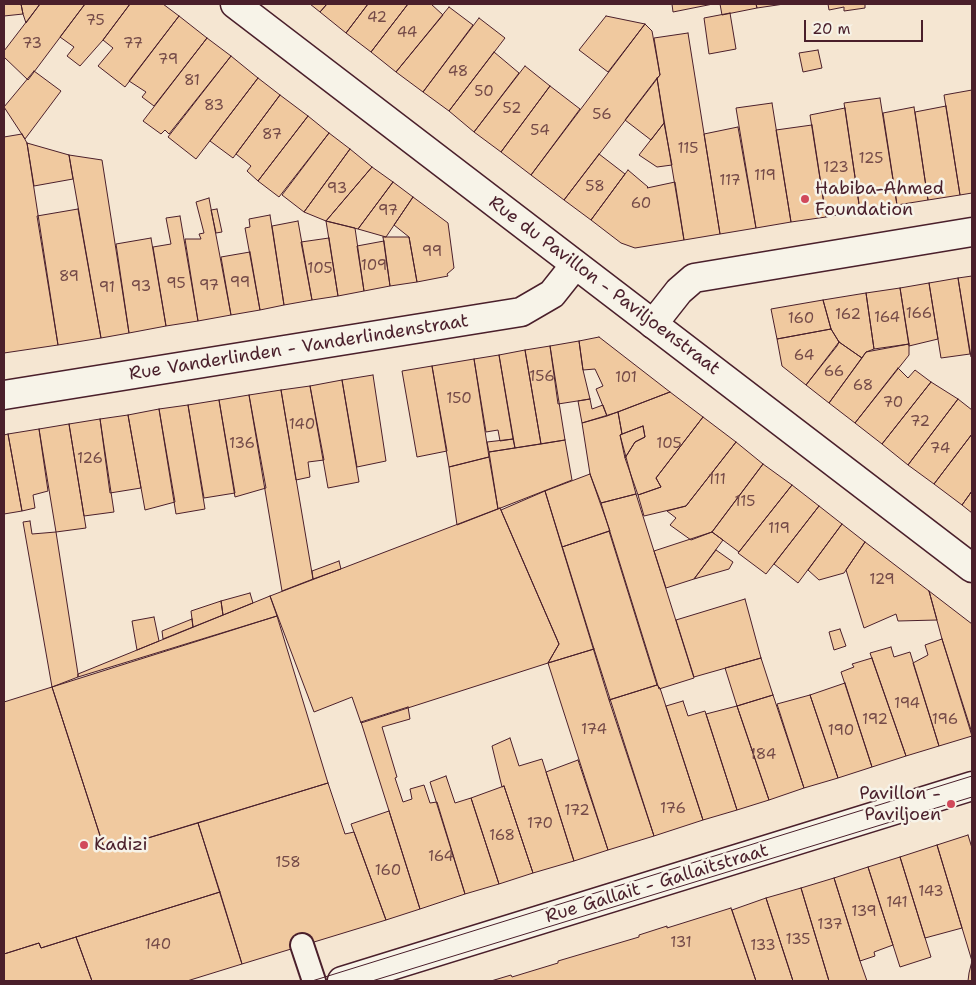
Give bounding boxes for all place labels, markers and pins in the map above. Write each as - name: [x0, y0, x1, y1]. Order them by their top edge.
- place label: Habiba-Ahmed Foundation: [815, 178, 944, 220]
- marker: Habiba-Ahmed Foundation: [799, 193, 811, 205]
- place label: Pavillon - Paviljoen: [859, 783, 941, 826]
- marker: Pavillon - Paviljoen: [945, 798, 957, 810]
- place label: Kadizi: [94, 834, 148, 856]
- marker: Kadizi: [78, 839, 90, 851]

